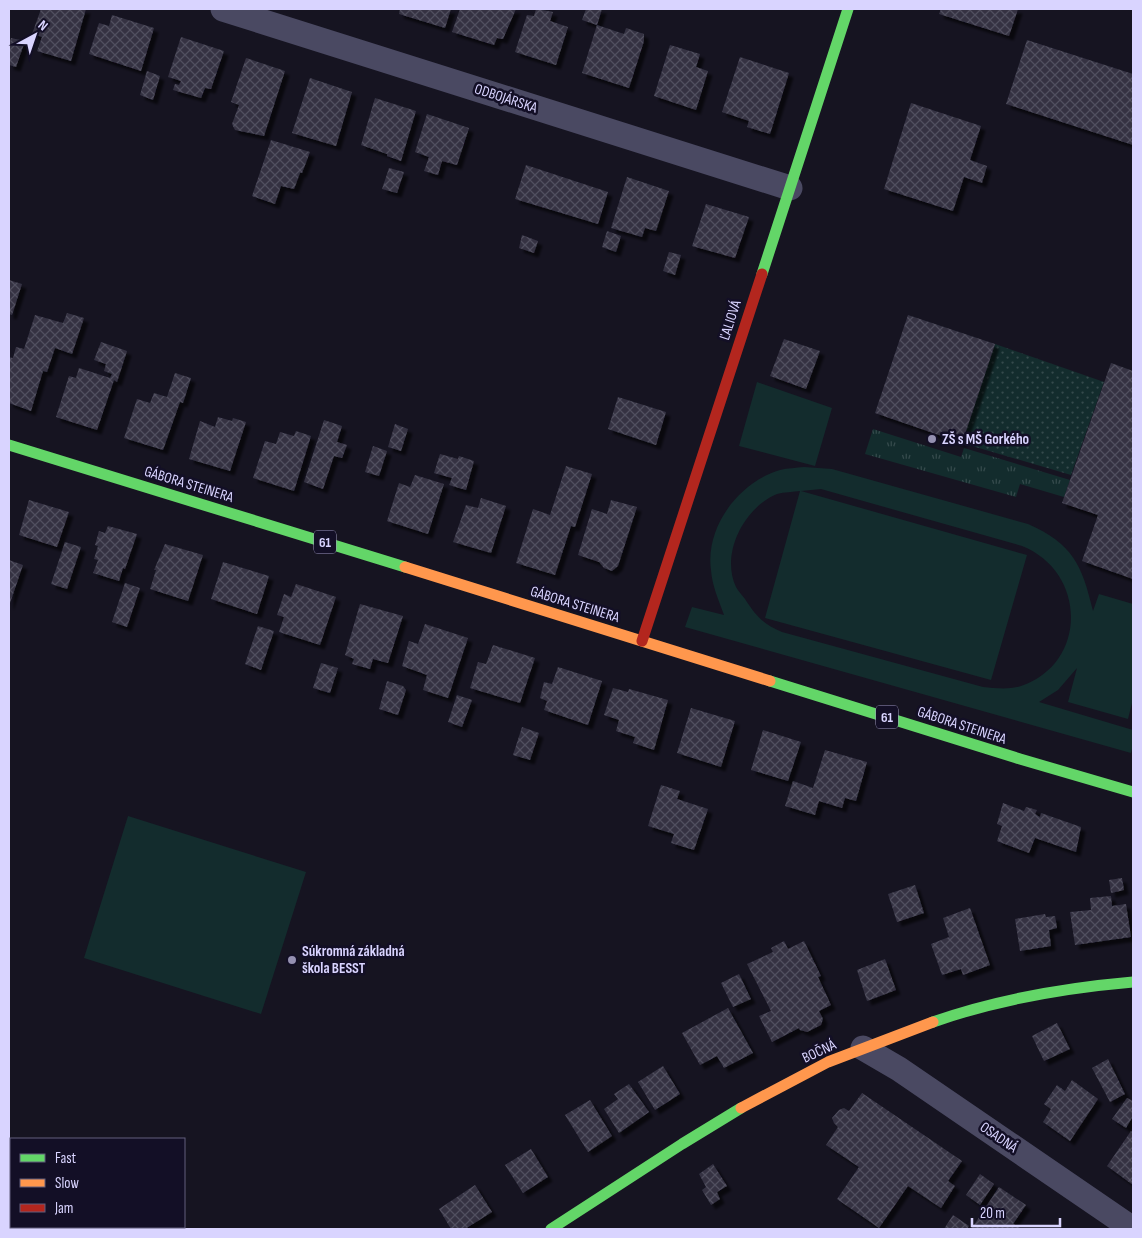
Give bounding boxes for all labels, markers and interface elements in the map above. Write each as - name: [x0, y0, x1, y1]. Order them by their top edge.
- north arrow: [10, 10, 60, 60]
- text: N: [35, 17, 51, 34]
- street label: ODBOJÁRSKA: [472, 79, 540, 118]
- street label: ĽALIOVÁ: [715, 297, 746, 342]
- place label: ZŠ s MŠ Gorkého: [942, 430, 1029, 449]
- marker: ZŠ s MŠ Gorkého: [926, 433, 938, 445]
- street label: GÁBORA STEINERA: [142, 462, 236, 507]
- road number: 61: [314, 530, 336, 554]
- street label: GÁBORA STEINERA: [528, 582, 622, 627]
- street label: GÁBORA STEINERA: [915, 702, 1009, 749]
- road number: 61: [876, 706, 898, 729]
- place label: Súkromná základná škola BESST: [302, 942, 405, 978]
- marker: Súkromná základná škola BESST: [286, 954, 298, 966]
- street label: BOČNÁ: [799, 1035, 840, 1068]
- street label: OSADNÁ: [976, 1118, 1022, 1157]
- legend: [10, 1138, 185, 1228]
- text: Fast: [55, 1149, 77, 1168]
- text: Slow: [55, 1174, 79, 1193]
- scale bar: [972, 1196, 1060, 1228]
- text: Jam: [54, 1199, 73, 1218]
- text: 20 m: [980, 1204, 1005, 1223]

